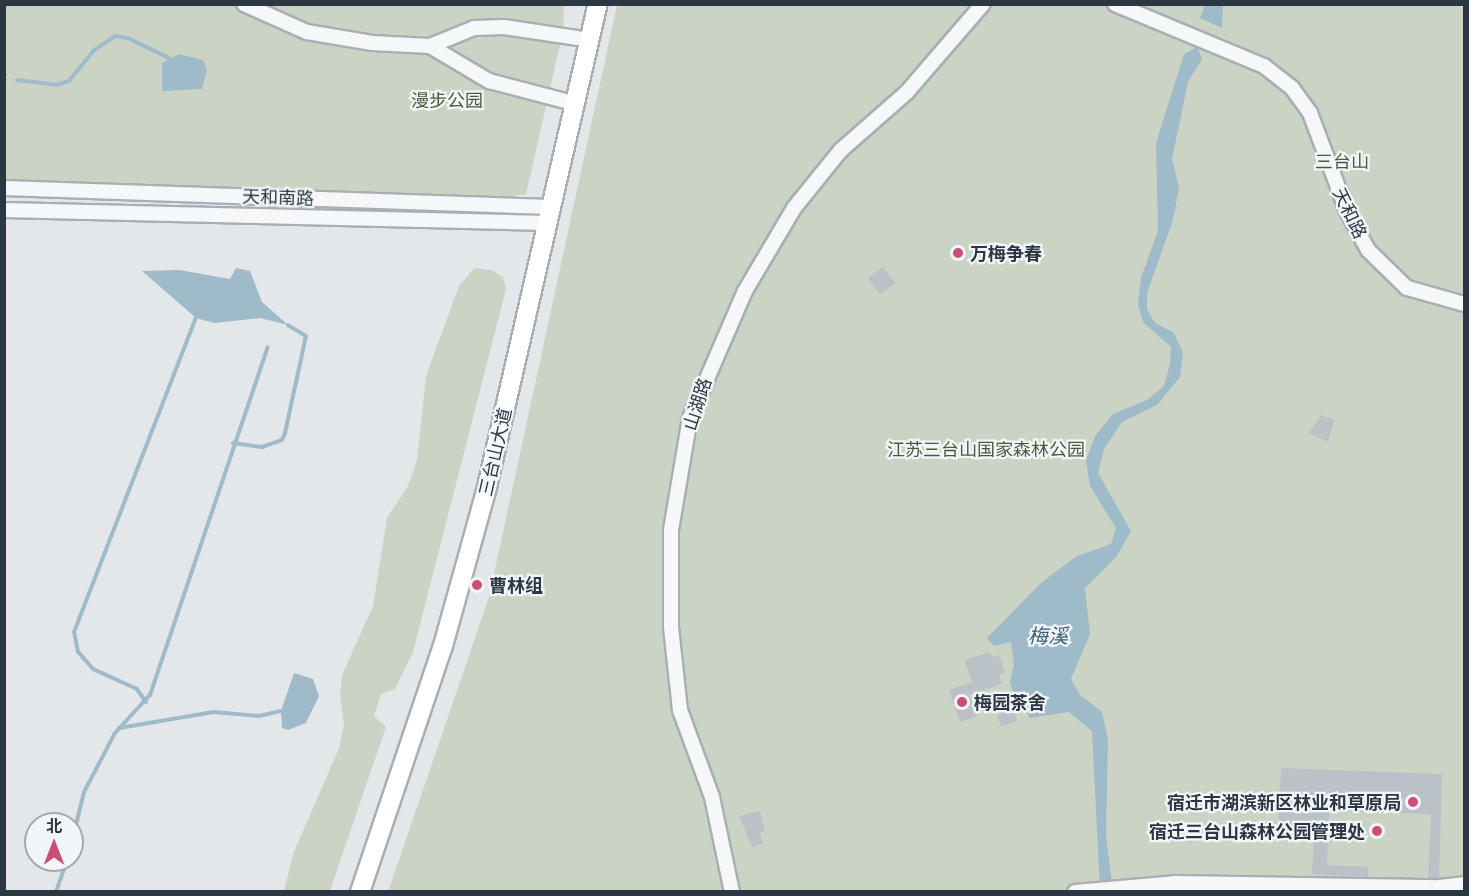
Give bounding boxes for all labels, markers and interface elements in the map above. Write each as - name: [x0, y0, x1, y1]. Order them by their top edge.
- park label: 漫步公园: [411, 89, 483, 111]
- park label: 三台山: [1315, 150, 1369, 172]
- street label: 天和路: [1328, 184, 1372, 242]
- street label: 天和南路: [242, 185, 314, 209]
- place label: 万梅争春: [970, 242, 1042, 264]
- marker: 万梅争春: [951, 246, 965, 260]
- street label: 山湖路: [678, 375, 716, 433]
- street label: 三台山大道: [474, 406, 516, 498]
- park label: 江苏三台山国家森林公园: [887, 438, 1085, 460]
- place label: 曹林组: [489, 574, 543, 596]
- marker: 曹林组: [470, 578, 484, 592]
- water label: 梅溪: [1028, 623, 1068, 647]
- place label: 梅园茶舍: [974, 691, 1046, 713]
- marker: 梅园茶舍: [955, 695, 969, 709]
- place label: 宿迁市湖滨新区林业和草原局: [1167, 791, 1401, 813]
- marker: 宿迁市湖滨新区林业和草原局: [1406, 795, 1420, 809]
- north arrow: [24, 812, 84, 872]
- text: 北: [46, 815, 62, 837]
- place label: 宿迁三台山森林公园管理处: [1149, 820, 1365, 842]
- marker: 宿迁三台山森林公园管理处: [1370, 824, 1384, 838]

